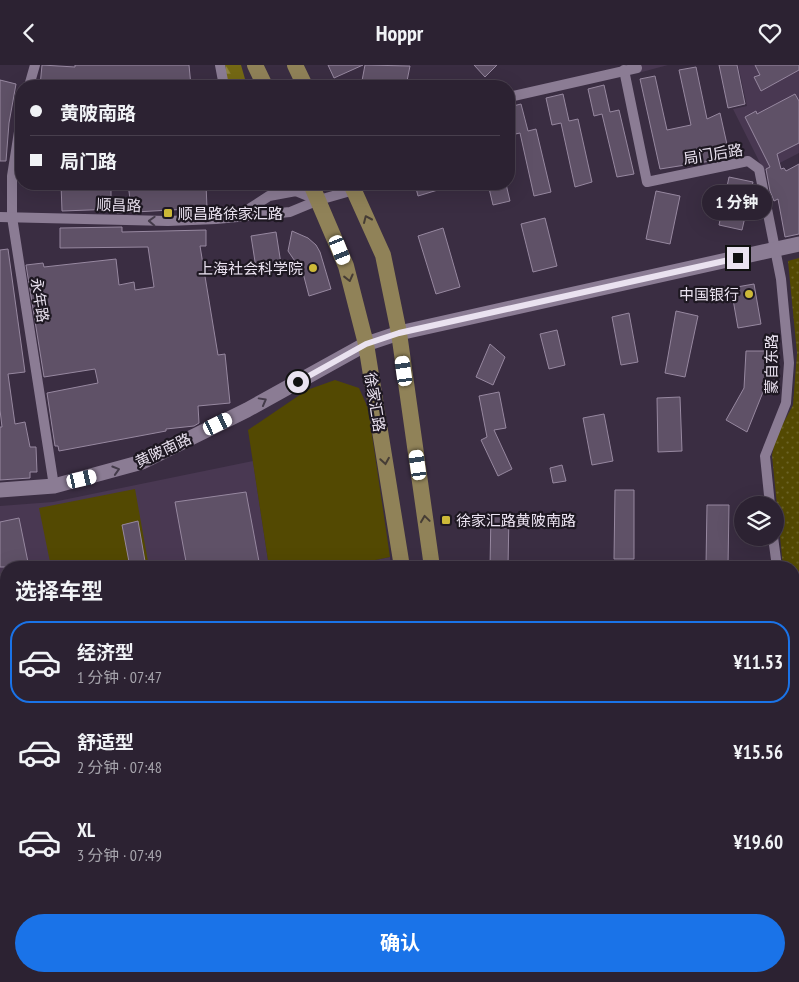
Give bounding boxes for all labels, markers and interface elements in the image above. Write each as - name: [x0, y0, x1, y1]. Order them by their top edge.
- icon: back: [15, 19, 43, 47]
- text: Hoppr: [376, 19, 423, 47]
- icon: heart: [756, 19, 784, 47]
- text: 黄陂南路: [60, 101, 136, 125]
- street label: 局门后路: [682, 140, 744, 168]
- text: 局门路: [60, 149, 117, 173]
- callout: 1 分钟: [703, 185, 773, 221]
- text: 1 分钟: [716, 192, 758, 212]
- street label: 顺昌路: [96, 195, 142, 215]
- place label: 顺昌路徐家汇路: [178, 204, 283, 223]
- marker: 顺昌路徐家汇路: [162, 207, 174, 219]
- one-way arrow: [363, 215, 373, 224]
- one-way arrow: [148, 216, 156, 226]
- car: [327, 233, 352, 267]
- route end: [727, 247, 749, 269]
- place label: 上海社会科学院: [198, 259, 303, 278]
- marker: 上海社会科学院: [307, 262, 319, 274]
- one-way arrow: [343, 273, 354, 282]
- street label: 永年路: [27, 276, 53, 324]
- place label: 中国银行: [679, 285, 739, 304]
- marker: 中国银行: [743, 288, 755, 300]
- street label: 蒙自东路: [762, 334, 781, 394]
- car: [394, 355, 413, 387]
- route start: [287, 371, 309, 393]
- street label: 徐家汇路: [361, 371, 389, 433]
- one-way arrow: [258, 397, 267, 407]
- car: [201, 411, 234, 437]
- street label: 黄陂南路: [132, 429, 194, 471]
- car: [408, 449, 427, 481]
- one-way arrow: [379, 457, 389, 466]
- one-way arrow: [112, 465, 120, 475]
- car: [65, 468, 98, 490]
- map controls: [734, 496, 784, 546]
- button: layers: [734, 496, 784, 546]
- place label: 徐家汇路黄陂南路: [456, 511, 576, 530]
- marker: 徐家汇路黄陂南路: [440, 514, 452, 526]
- one-way arrow: [421, 515, 431, 523]
- text: 选择车型: [15, 577, 103, 605]
- icon: car: [17, 640, 62, 685]
- text: 经济型: [77, 640, 134, 664]
- text: ¥11.53: [734, 650, 783, 674]
- text: 1 分钟 · 07:47: [77, 667, 162, 687]
- icon: car: [17, 730, 62, 775]
- text: 舒适型: [77, 730, 134, 754]
- text: ¥15.56: [734, 740, 783, 764]
- text: 2 分钟 · 07:48: [77, 757, 162, 777]
- text: XL: [77, 818, 95, 842]
- icon: car: [17, 820, 62, 865]
- text: ¥19.60: [734, 830, 783, 854]
- text: 3 分钟 · 07:49: [77, 845, 162, 865]
- button: 确认: [15, 914, 785, 972]

